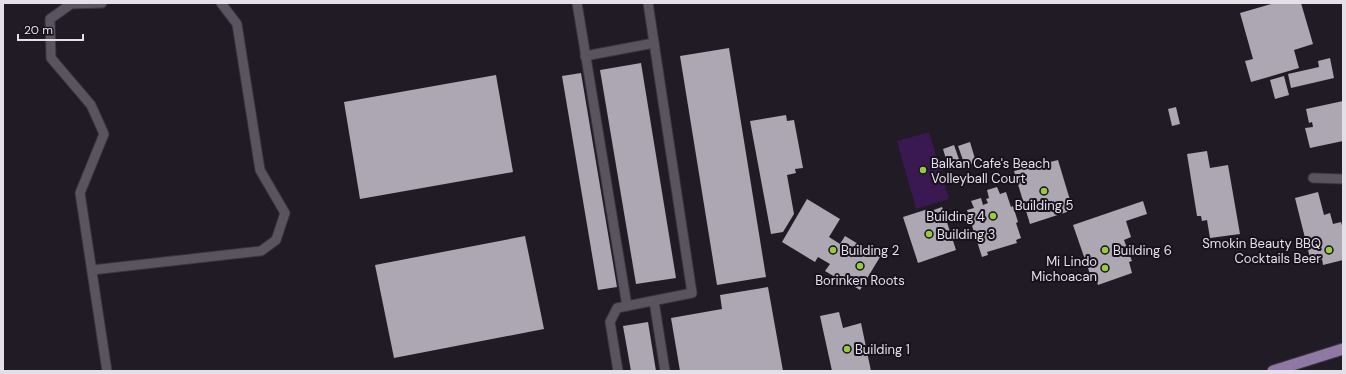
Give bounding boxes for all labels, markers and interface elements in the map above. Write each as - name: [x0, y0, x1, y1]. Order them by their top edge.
- scale bar: [18, 16, 83, 42]
- text: 20 m: [24, 22, 53, 38]
- place label: Balkan Cafe's Beach Volleyball Court: [931, 155, 1050, 187]
- marker: Balkan Cafe's Beach Volleyball Court: [918, 165, 928, 175]
- marker: Building 5: [1039, 186, 1049, 196]
- place label: Building 5: [1015, 197, 1073, 214]
- place label: Building 4: [926, 208, 985, 225]
- marker: Building 4: [988, 211, 998, 221]
- place label: Building 3: [937, 226, 995, 243]
- marker: Building 3: [924, 229, 934, 239]
- place label: Smokin Beauty BBQ Cocktails Beer: [1202, 235, 1321, 267]
- place label: Building 2: [841, 242, 899, 259]
- place label: Building 6: [1113, 242, 1172, 259]
- marker: Building 2: [828, 245, 838, 255]
- marker: Building 6: [1100, 245, 1110, 255]
- marker: Smokin Beauty BBQ Cocktails Beer: [1324, 245, 1334, 255]
- place label: Mi Lindo Michoacan: [1031, 253, 1097, 285]
- marker: Borinken Roots: [855, 261, 865, 271]
- marker: Mi Lindo Michoacan: [1100, 263, 1110, 273]
- place label: Borinken Roots: [815, 272, 905, 289]
- place label: Building 1: [855, 341, 910, 358]
- marker: Building 1: [842, 344, 852, 354]

